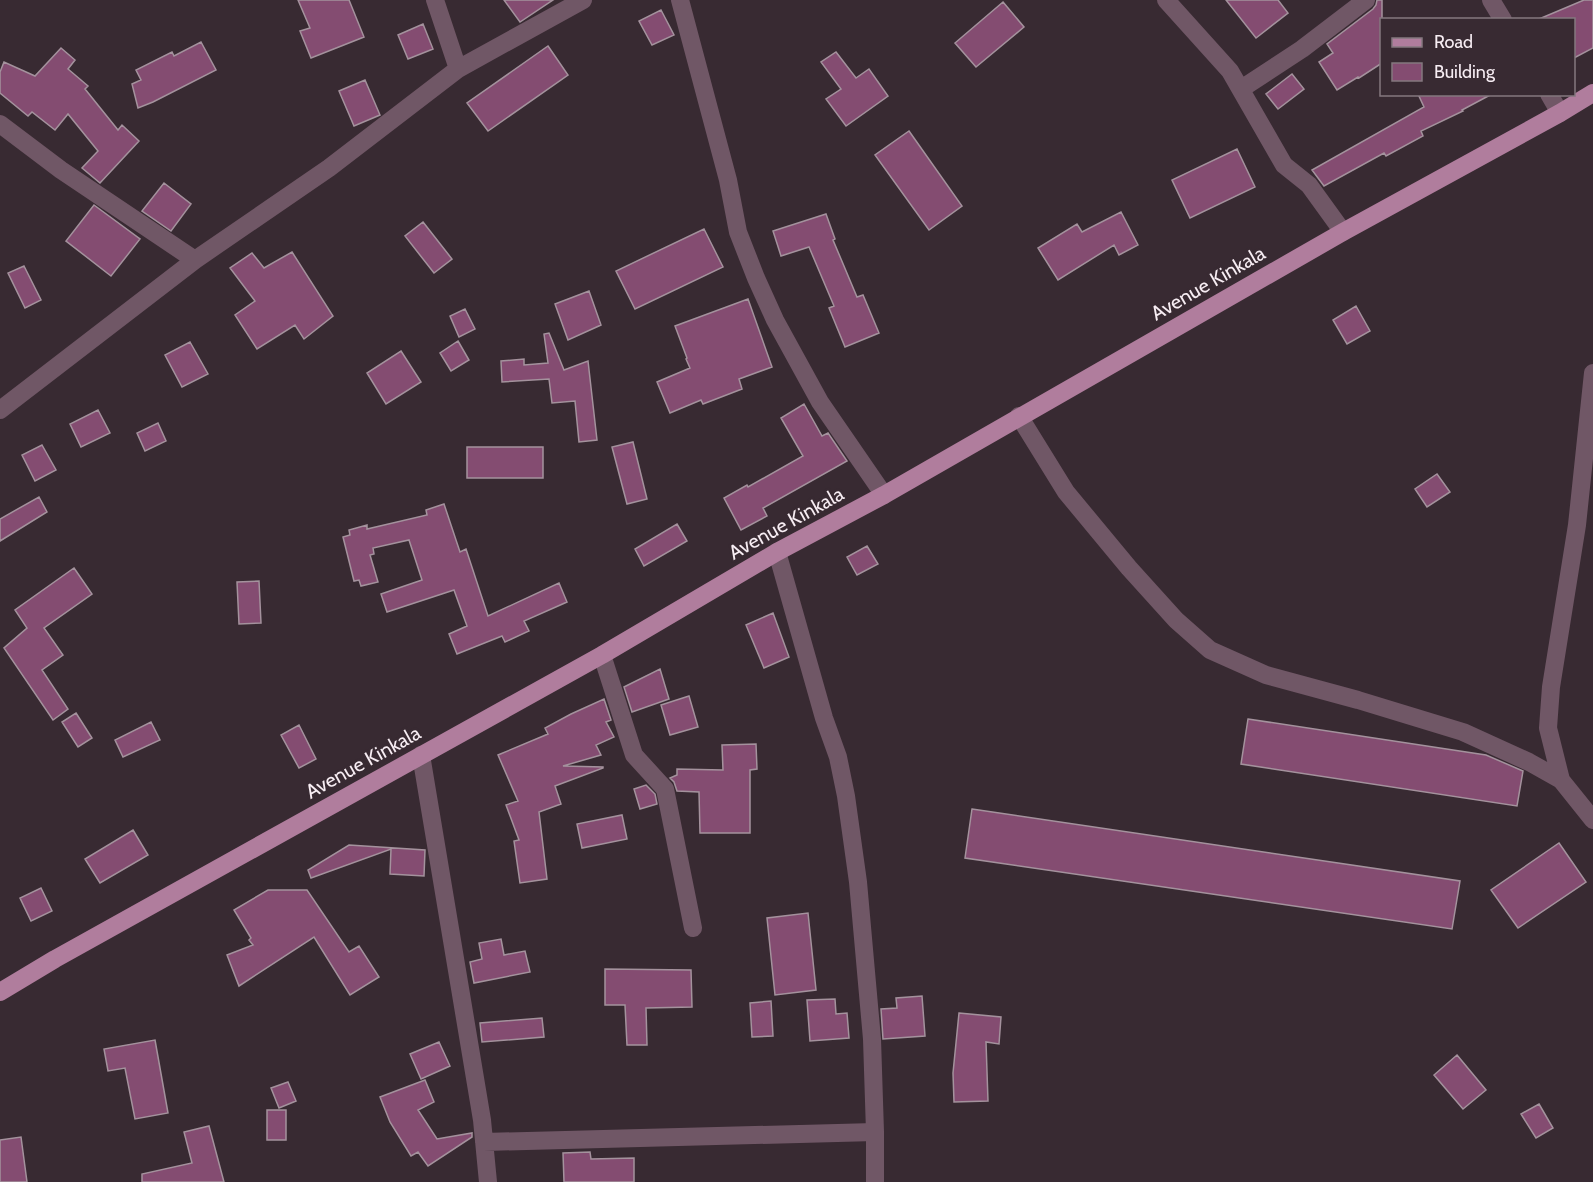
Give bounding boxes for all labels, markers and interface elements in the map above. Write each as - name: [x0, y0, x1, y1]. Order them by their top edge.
- legend: [1380, 18, 1575, 96]
- text: Road: [1434, 31, 1473, 53]
- text: Building: [1434, 61, 1496, 83]
- street label: Avenue Kinkala: [1147, 240, 1270, 325]
- street label: Avenue Kinkala: [724, 481, 848, 565]
- street label: Avenue Kinkala: [301, 720, 425, 804]

